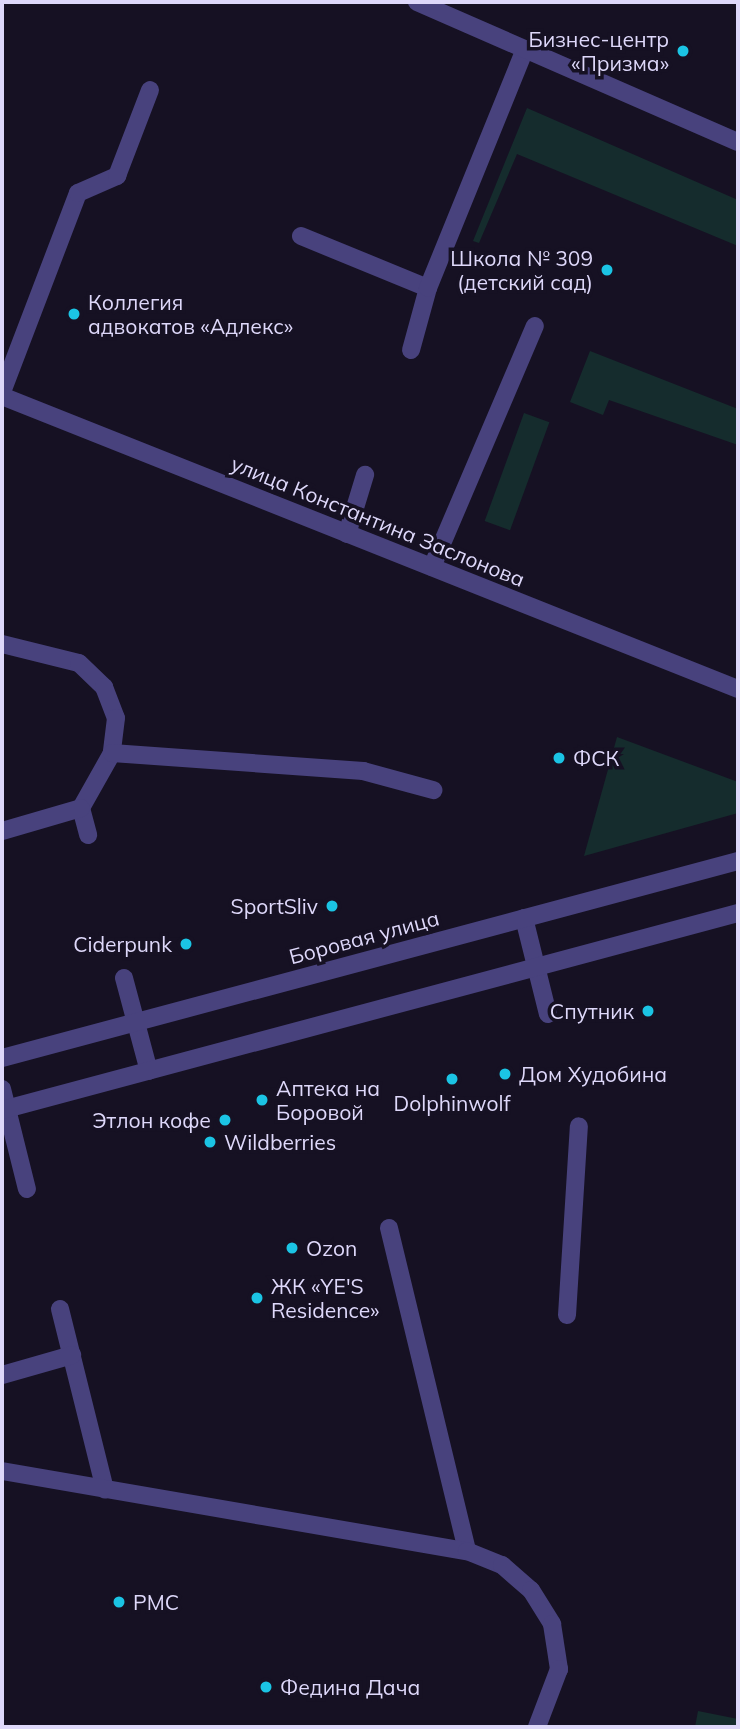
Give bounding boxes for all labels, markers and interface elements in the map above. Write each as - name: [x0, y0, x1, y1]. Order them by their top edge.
- place label: Бизнес-центр «Призма»: [528, 26, 669, 76]
- marker: Бизнес-центр «Призма»: [675, 43, 691, 59]
- place label: Школа № 309 (детский сад): [450, 245, 593, 295]
- marker: Школа № 309 (детский сад): [599, 262, 615, 278]
- place label: Коллегия адвокатов «Адлекс»: [88, 289, 293, 339]
- marker: Коллегия адвокатов «Адлекс»: [66, 306, 82, 322]
- street label: улица Константина Заслонова: [227, 450, 529, 592]
- place label: ФСК: [573, 745, 619, 771]
- marker: ФСК: [551, 750, 567, 766]
- place label: SportSliv: [231, 893, 318, 919]
- marker: SportSliv: [324, 898, 340, 914]
- street label: Боровая улица: [286, 905, 442, 969]
- place label: Ciderpunk: [73, 931, 172, 957]
- marker: Ciderpunk: [178, 936, 194, 952]
- place label: Спутник: [550, 998, 634, 1024]
- marker: Спутник: [640, 1003, 656, 1019]
- place label: Дом Худобина: [519, 1061, 667, 1087]
- marker: Дом Худобина: [497, 1066, 513, 1082]
- marker: Dolphinwolf: [444, 1071, 460, 1087]
- place label: Аптека на Боровой: [276, 1075, 380, 1125]
- place label: Dolphinwolf: [394, 1090, 510, 1116]
- marker: Аптека на Боровой: [254, 1092, 270, 1108]
- place label: Этлон кофе: [92, 1107, 211, 1133]
- marker: Этлон кофе: [217, 1112, 233, 1128]
- place label: Wildberries: [224, 1129, 336, 1155]
- marker: Wildberries: [202, 1134, 218, 1150]
- place label: Ozon: [306, 1235, 357, 1261]
- marker: Ozon: [284, 1240, 300, 1256]
- place label: ЖК «YE'S Residence»: [271, 1273, 379, 1323]
- marker: ЖК «YE'S Residence»: [249, 1290, 265, 1306]
- place label: РМС: [133, 1589, 179, 1615]
- marker: РМС: [111, 1594, 127, 1610]
- place label: Федина Дача: [280, 1674, 420, 1700]
- marker: Федина Дача: [258, 1679, 274, 1695]

